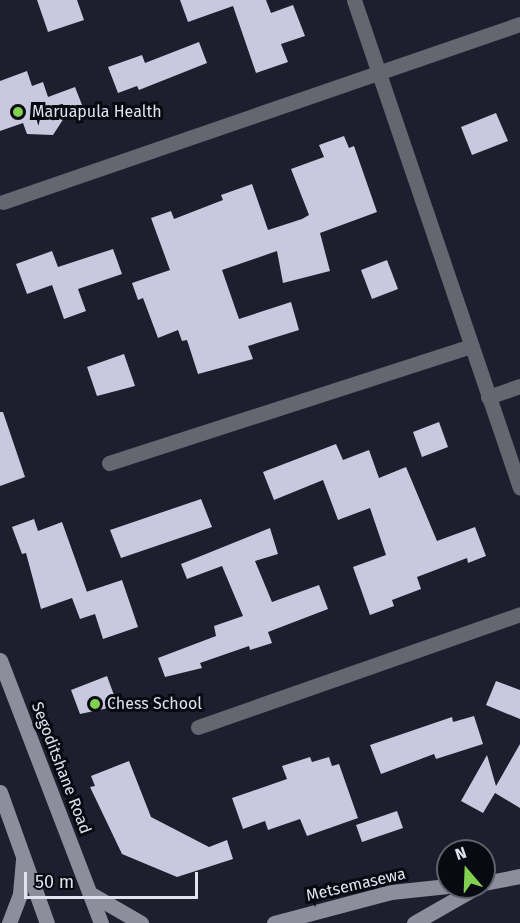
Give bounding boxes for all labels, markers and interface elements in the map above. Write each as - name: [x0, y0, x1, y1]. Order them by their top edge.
- place label: Maruapula Health: [32, 102, 162, 122]
- marker: Maruapula Health: [9, 103, 27, 121]
- place label: Chess School: [107, 694, 202, 714]
- marker: Chess School: [88, 697, 102, 711]
- street label: Segoditshane Road: [27, 699, 95, 837]
- north arrow: [436, 839, 496, 899]
- text: N: [453, 843, 469, 864]
- scale bar: [27, 860, 201, 898]
- street label: Metsemasewa: [304, 864, 408, 906]
- text: 50 m: [35, 871, 74, 893]

